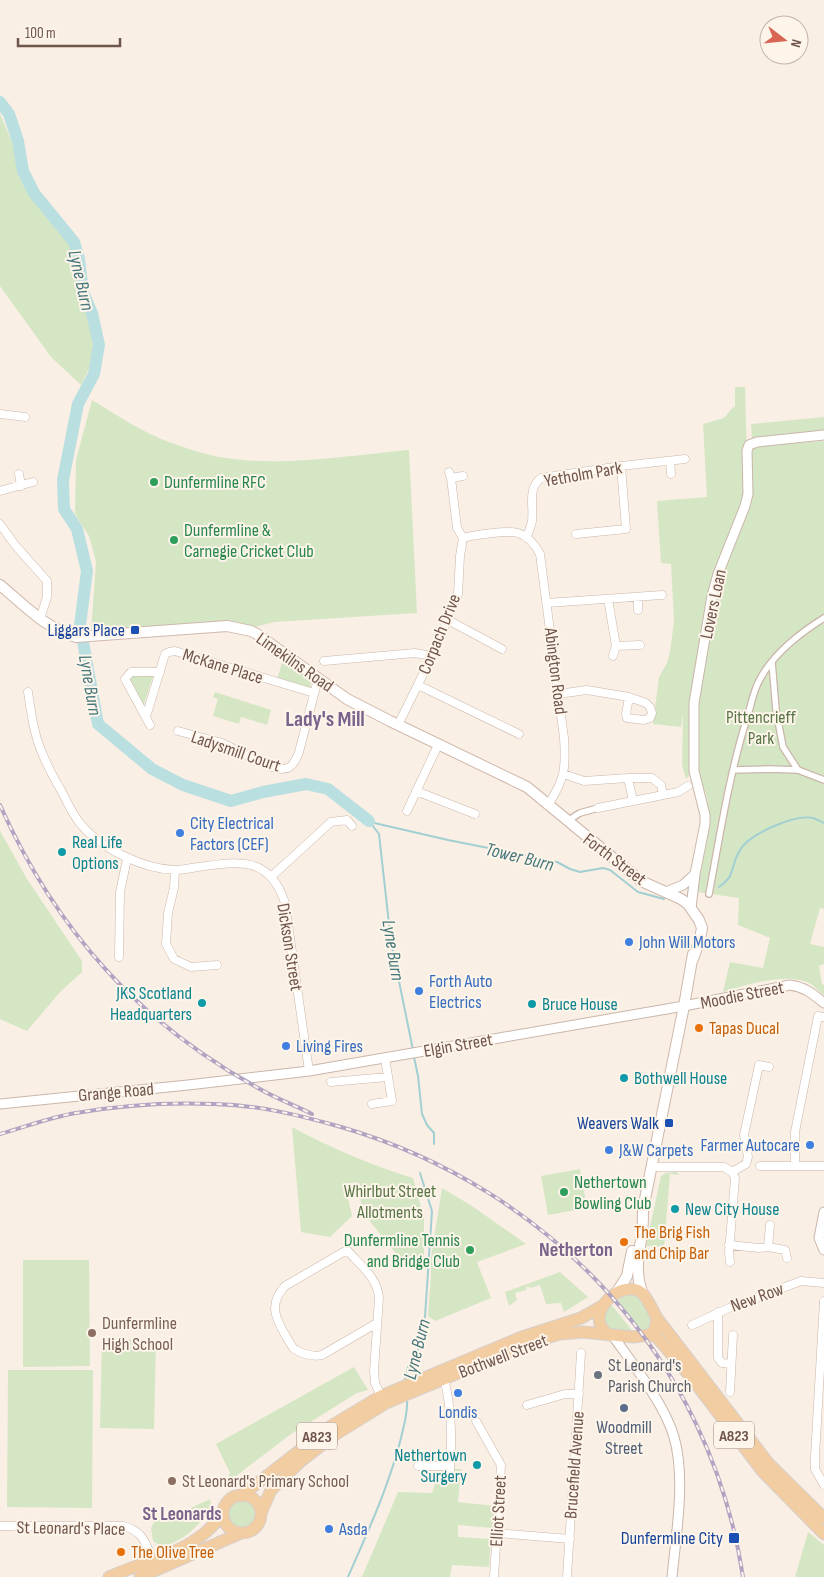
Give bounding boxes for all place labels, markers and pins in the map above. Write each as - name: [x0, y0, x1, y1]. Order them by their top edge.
- place label: Dunfermline RFC: [164, 472, 266, 493]
- marker: Dunfermline RFC: [148, 476, 160, 488]
- place label: Dunfermline & Carnegie Cricket Club: [184, 520, 314, 562]
- marker: Dunfermline & Carnegie Cricket Club: [168, 534, 180, 546]
- place label: Liggars Place: [47, 620, 125, 641]
- marker: Liggars Place: [129, 624, 141, 636]
- place label: City Electrical Factors (CEF): [190, 813, 274, 855]
- marker: City Electrical Factors (CEF): [174, 827, 186, 839]
- place label: Real Life Options: [72, 832, 123, 874]
- marker: Real Life Options: [56, 846, 68, 858]
- place label: John Will Motors: [638, 932, 735, 953]
- marker: John Will Motors: [623, 936, 635, 948]
- place label: Forth Auto Electrics: [429, 971, 493, 1013]
- place label: JKS Scotland Headquarters: [110, 983, 192, 1025]
- marker: Forth Auto Electrics: [413, 985, 425, 997]
- place label: Bruce House: [542, 994, 618, 1015]
- marker: JKS Scotland Headquarters: [196, 997, 208, 1009]
- marker: Bruce House: [526, 998, 538, 1010]
- place label: Tapas Ducal: [709, 1018, 779, 1039]
- marker: Tapas Ducal: [693, 1022, 705, 1034]
- place label: Living Fires: [296, 1036, 363, 1057]
- marker: Living Fires: [280, 1040, 292, 1052]
- place label: Bothwell House: [634, 1068, 727, 1089]
- marker: Bothwell House: [618, 1072, 630, 1084]
- place label: Weavers Walk: [577, 1113, 659, 1134]
- marker: Weavers Walk: [663, 1117, 675, 1129]
- place label: Farmer Autocare: [701, 1135, 800, 1156]
- marker: Farmer Autocare: [804, 1139, 816, 1151]
- place label: J&W Carpets: [618, 1140, 693, 1161]
- marker: J&W Carpets: [603, 1144, 615, 1156]
- place label: Nethertown Bowling Club: [574, 1172, 651, 1214]
- marker: Nethertown Bowling Club: [558, 1186, 570, 1198]
- place label: New City House: [685, 1199, 780, 1220]
- marker: New City House: [669, 1203, 681, 1215]
- place label: The Brig Fish and Chip Bar: [634, 1222, 710, 1264]
- place label: Dunfermline Tennis and Bridge Club: [344, 1230, 460, 1272]
- marker: The Brig Fish and Chip Bar: [618, 1236, 630, 1248]
- marker: Dunfermline Tennis and Bridge Club: [464, 1244, 476, 1256]
- place label: Dunfermline High School: [102, 1313, 177, 1355]
- marker: Dunfermline High School: [86, 1327, 98, 1339]
- place label: St Leonard's Parish Church: [608, 1355, 692, 1397]
- marker: St Leonard's Parish Church: [592, 1369, 604, 1381]
- marker: Londis: [452, 1387, 464, 1399]
- place label: Londis: [439, 1402, 477, 1423]
- marker: Woodmill Street: [618, 1402, 630, 1414]
- place label: Woodmill Street: [596, 1417, 652, 1459]
- place label: Nethertown Surgery: [394, 1445, 467, 1487]
- marker: Nethertown Surgery: [471, 1459, 483, 1471]
- place label: St Leonard's Primary School: [182, 1471, 349, 1492]
- marker: St Leonard's Primary School: [166, 1475, 178, 1487]
- place label: Asda: [338, 1519, 368, 1540]
- marker: Asda: [323, 1523, 335, 1535]
- place label: Dunfermline City: [621, 1528, 723, 1549]
- marker: Dunfermline City: [727, 1531, 741, 1545]
- place label: The Olive Tree: [131, 1542, 214, 1563]
- marker: The Olive Tree: [115, 1546, 127, 1558]

